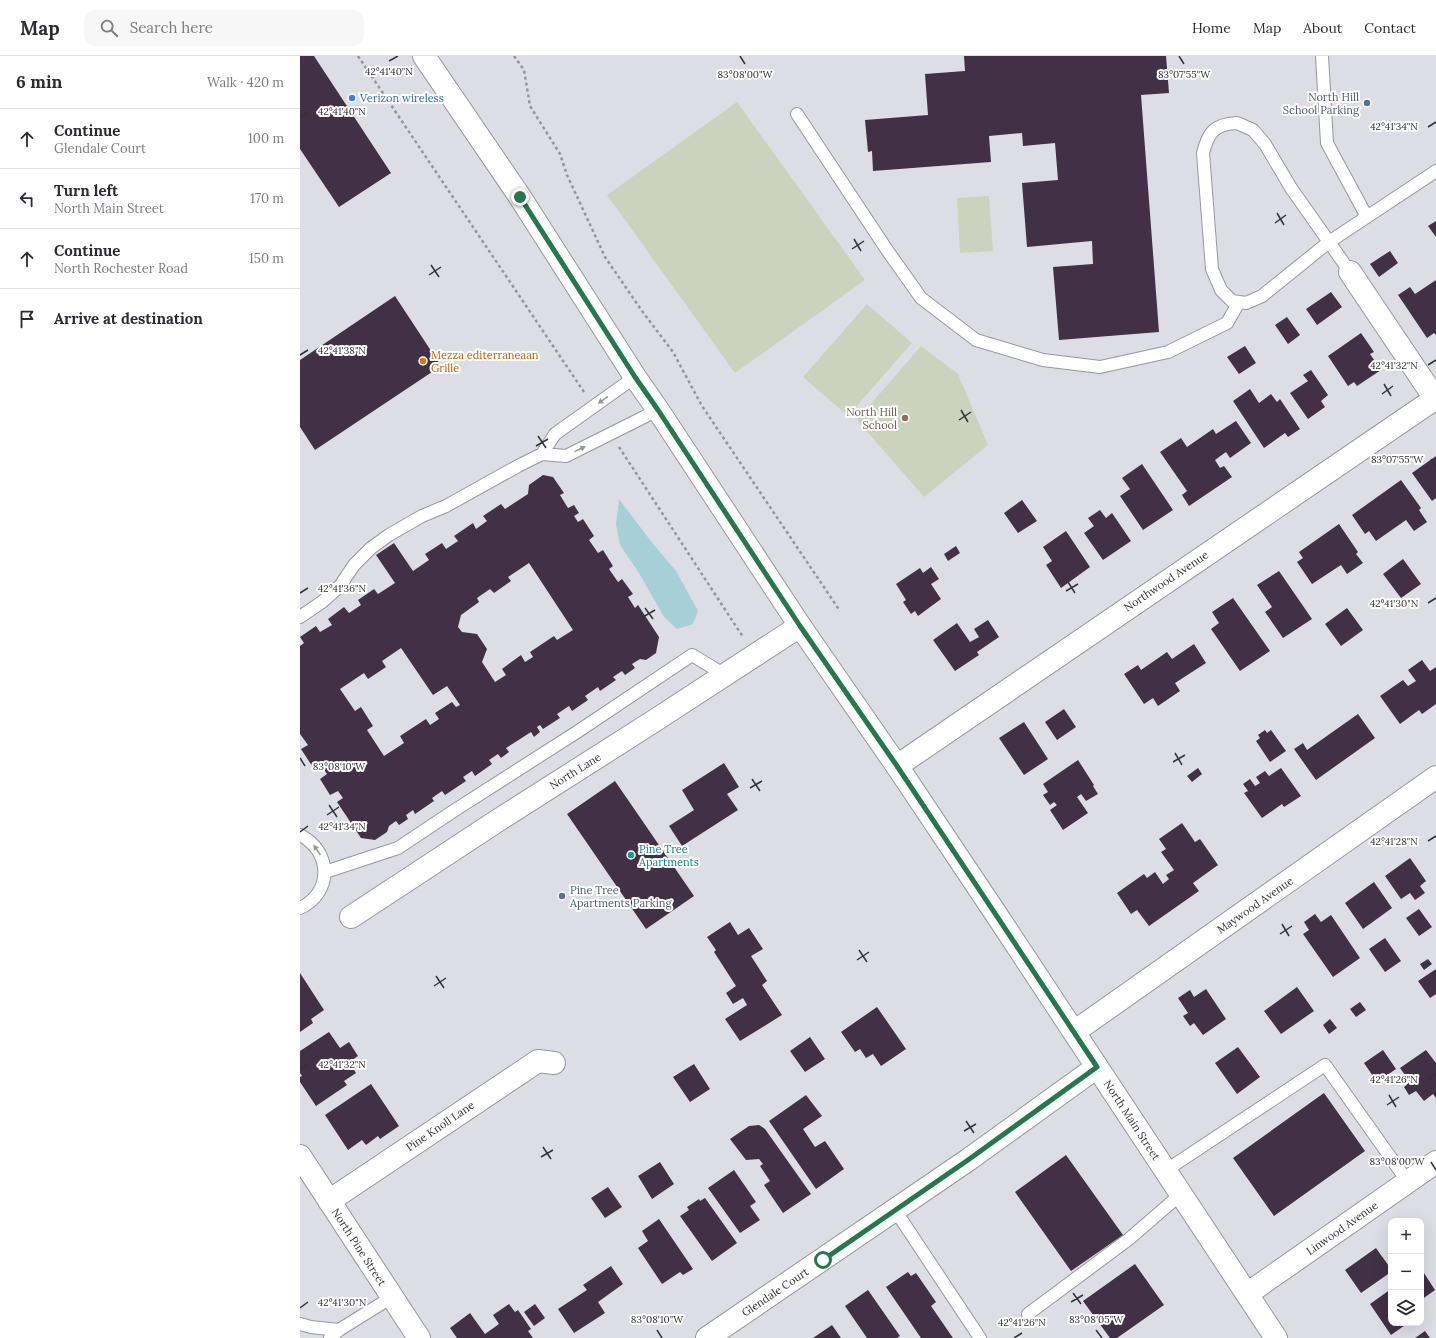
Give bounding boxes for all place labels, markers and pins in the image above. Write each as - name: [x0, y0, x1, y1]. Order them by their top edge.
- place label: North Hill School Parking: [1283, 90, 1360, 117]
- place label: Verizon wireless: [359, 91, 444, 105]
- marker: Verizon wireless: [347, 93, 357, 103]
- marker: North Hill School Parking: [1362, 98, 1372, 108]
- place label: Mezza editerraneaan Grille: [431, 348, 539, 375]
- marker: Mezza editerraneaan Grille: [418, 356, 428, 366]
- place label: North Hill School: [846, 405, 897, 432]
- marker: North Hill School: [900, 413, 910, 423]
- place label: Pine Tree Apartments: [638, 842, 699, 869]
- marker: Pine Tree Apartments: [626, 850, 636, 860]
- place label: Pine Tree Apartments Parking: [569, 883, 673, 910]
- marker: Pine Tree Apartments Parking: [557, 891, 567, 901]

